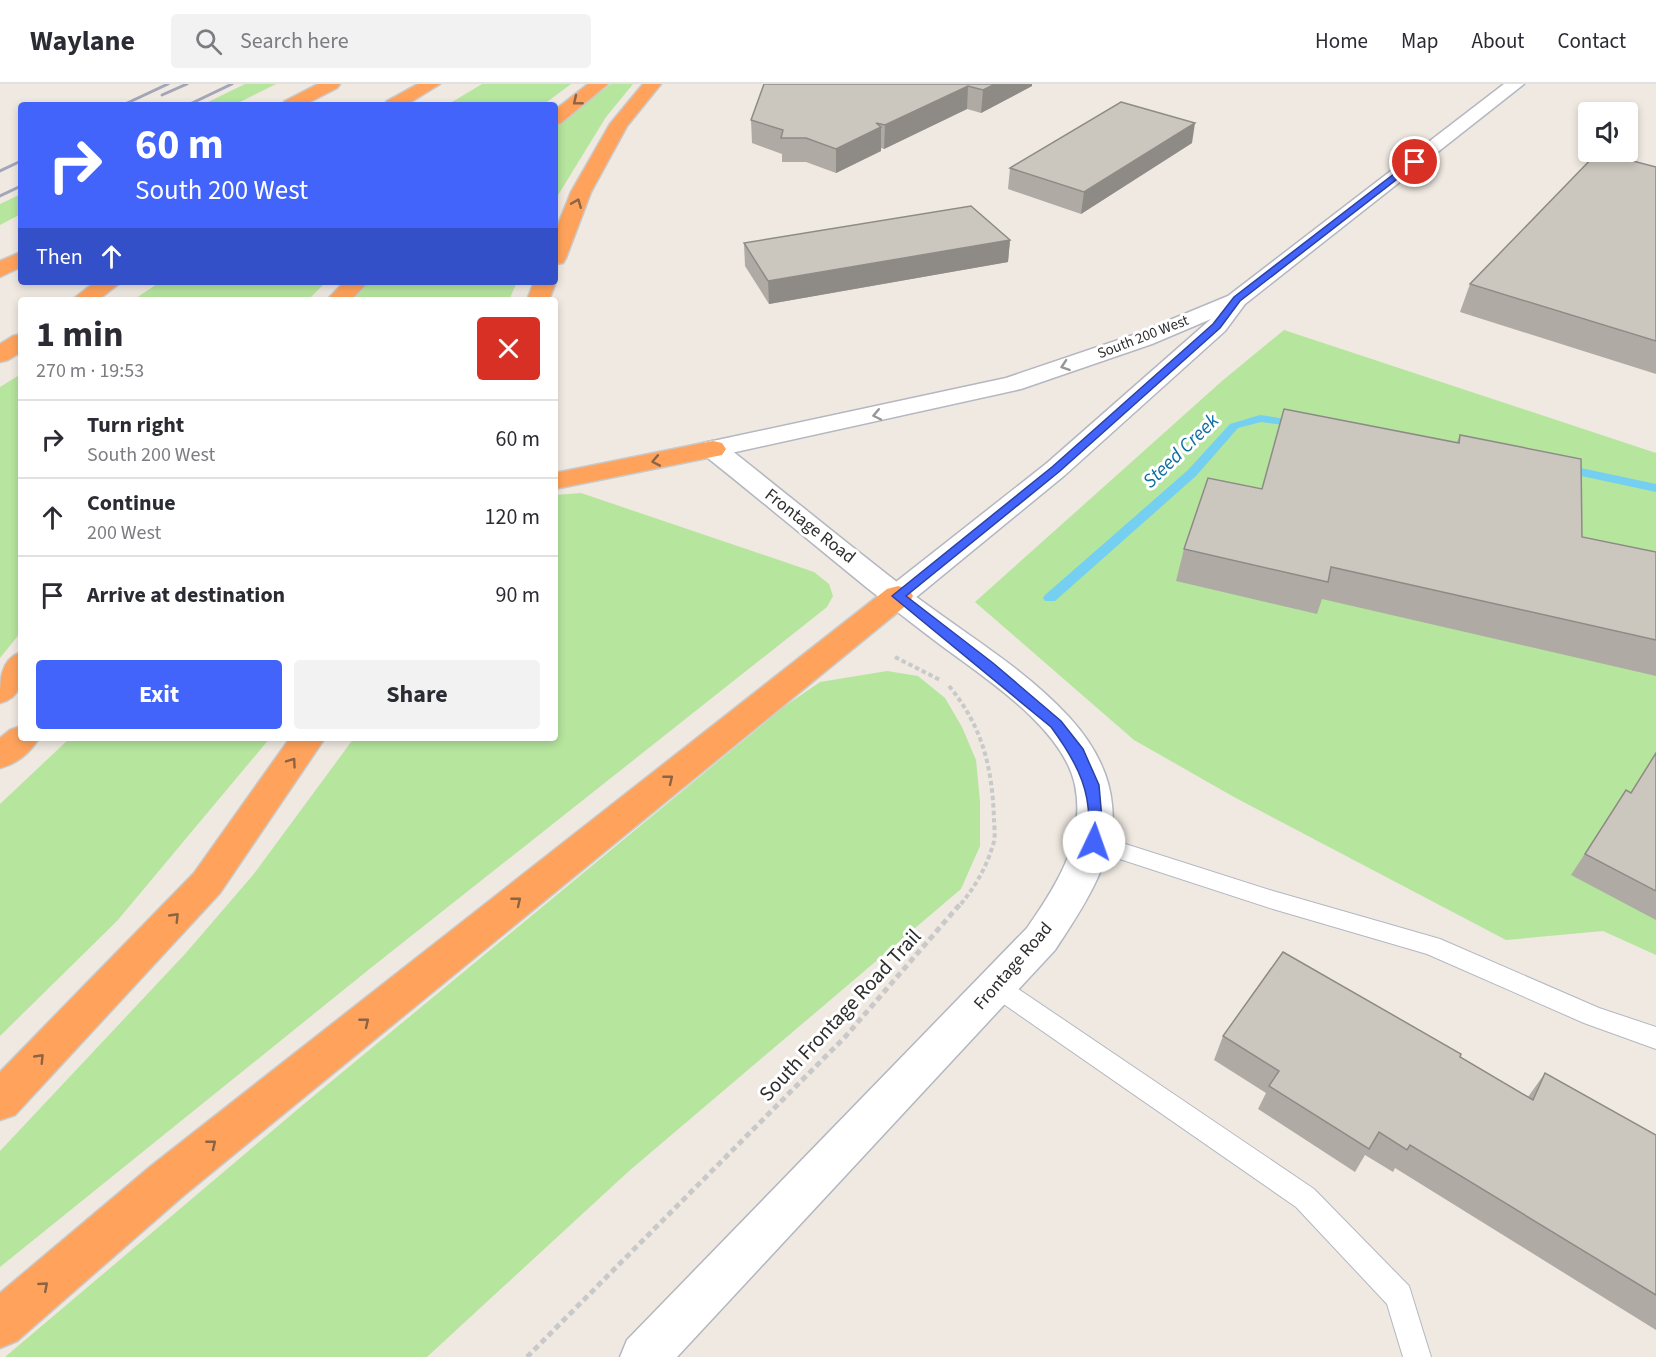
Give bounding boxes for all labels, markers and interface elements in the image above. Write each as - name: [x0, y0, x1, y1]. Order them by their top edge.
- search box: [171, 14, 591, 68]
- text: Waylane: [30, 21, 135, 61]
- icon: search: [192, 25, 225, 58]
- text: Search here: [240, 25, 349, 57]
- text: Home: [1315, 26, 1368, 56]
- text: Map: [1401, 26, 1439, 56]
- text: About: [1472, 26, 1524, 56]
- text: Contact: [1557, 26, 1626, 56]
- one-way arrow: [573, 93, 584, 104]
- map controls: [1578, 102, 1638, 162]
- button: sound: [1578, 102, 1638, 162]
- text: 60 m: [135, 115, 224, 175]
- icon: right: [36, 126, 114, 204]
- pin: [1389, 136, 1440, 187]
- icon: arrive: [1398, 145, 1431, 178]
- text: South 200 West: [135, 171, 308, 210]
- one-way arrow: [570, 199, 582, 210]
- icon: ahead: [95, 240, 128, 273]
- text: Then: [36, 241, 83, 273]
- text: 1 min: [36, 309, 124, 360]
- street label: South 200 West: [1094, 310, 1192, 364]
- button: close: [477, 317, 540, 380]
- text: 270 m · 19:53: [36, 357, 144, 385]
- one-way arrow: [1060, 358, 1071, 371]
- water label: Steed Creek: [1137, 407, 1226, 495]
- one-way arrow: [872, 408, 882, 421]
- text: Turn right: [87, 409, 184, 441]
- icon: right: [36, 423, 69, 456]
- text: 60 m: [495, 423, 540, 455]
- text: South 200 West: [87, 441, 215, 469]
- one-way arrow: [651, 454, 661, 467]
- street label: Frontage Road: [759, 483, 861, 569]
- text: Continue: [87, 487, 176, 519]
- icon: ahead: [36, 501, 69, 534]
- text: 120 m: [485, 501, 540, 533]
- text: 200 West: [87, 519, 161, 547]
- icon: arrive: [36, 579, 69, 612]
- text: Arrive at destination: [87, 579, 285, 611]
- text: 90 m: [495, 579, 540, 611]
- button: Exit: [36, 660, 282, 729]
- button: Share: [294, 660, 540, 729]
- one-way arrow: [285, 757, 296, 768]
- one-way arrow: [663, 775, 674, 786]
- position arrow: [1062, 810, 1126, 874]
- one-way arrow: [510, 897, 521, 908]
- one-way arrow: [167, 913, 178, 924]
- street label: Frontage Road: [968, 917, 1058, 1015]
- street label: South Frontage Road Trail: [752, 922, 928, 1108]
- one-way arrow: [358, 1019, 369, 1030]
- one-way arrow: [33, 1055, 44, 1066]
- one-way arrow: [206, 1141, 217, 1152]
- one-way arrow: [37, 1282, 48, 1293]

